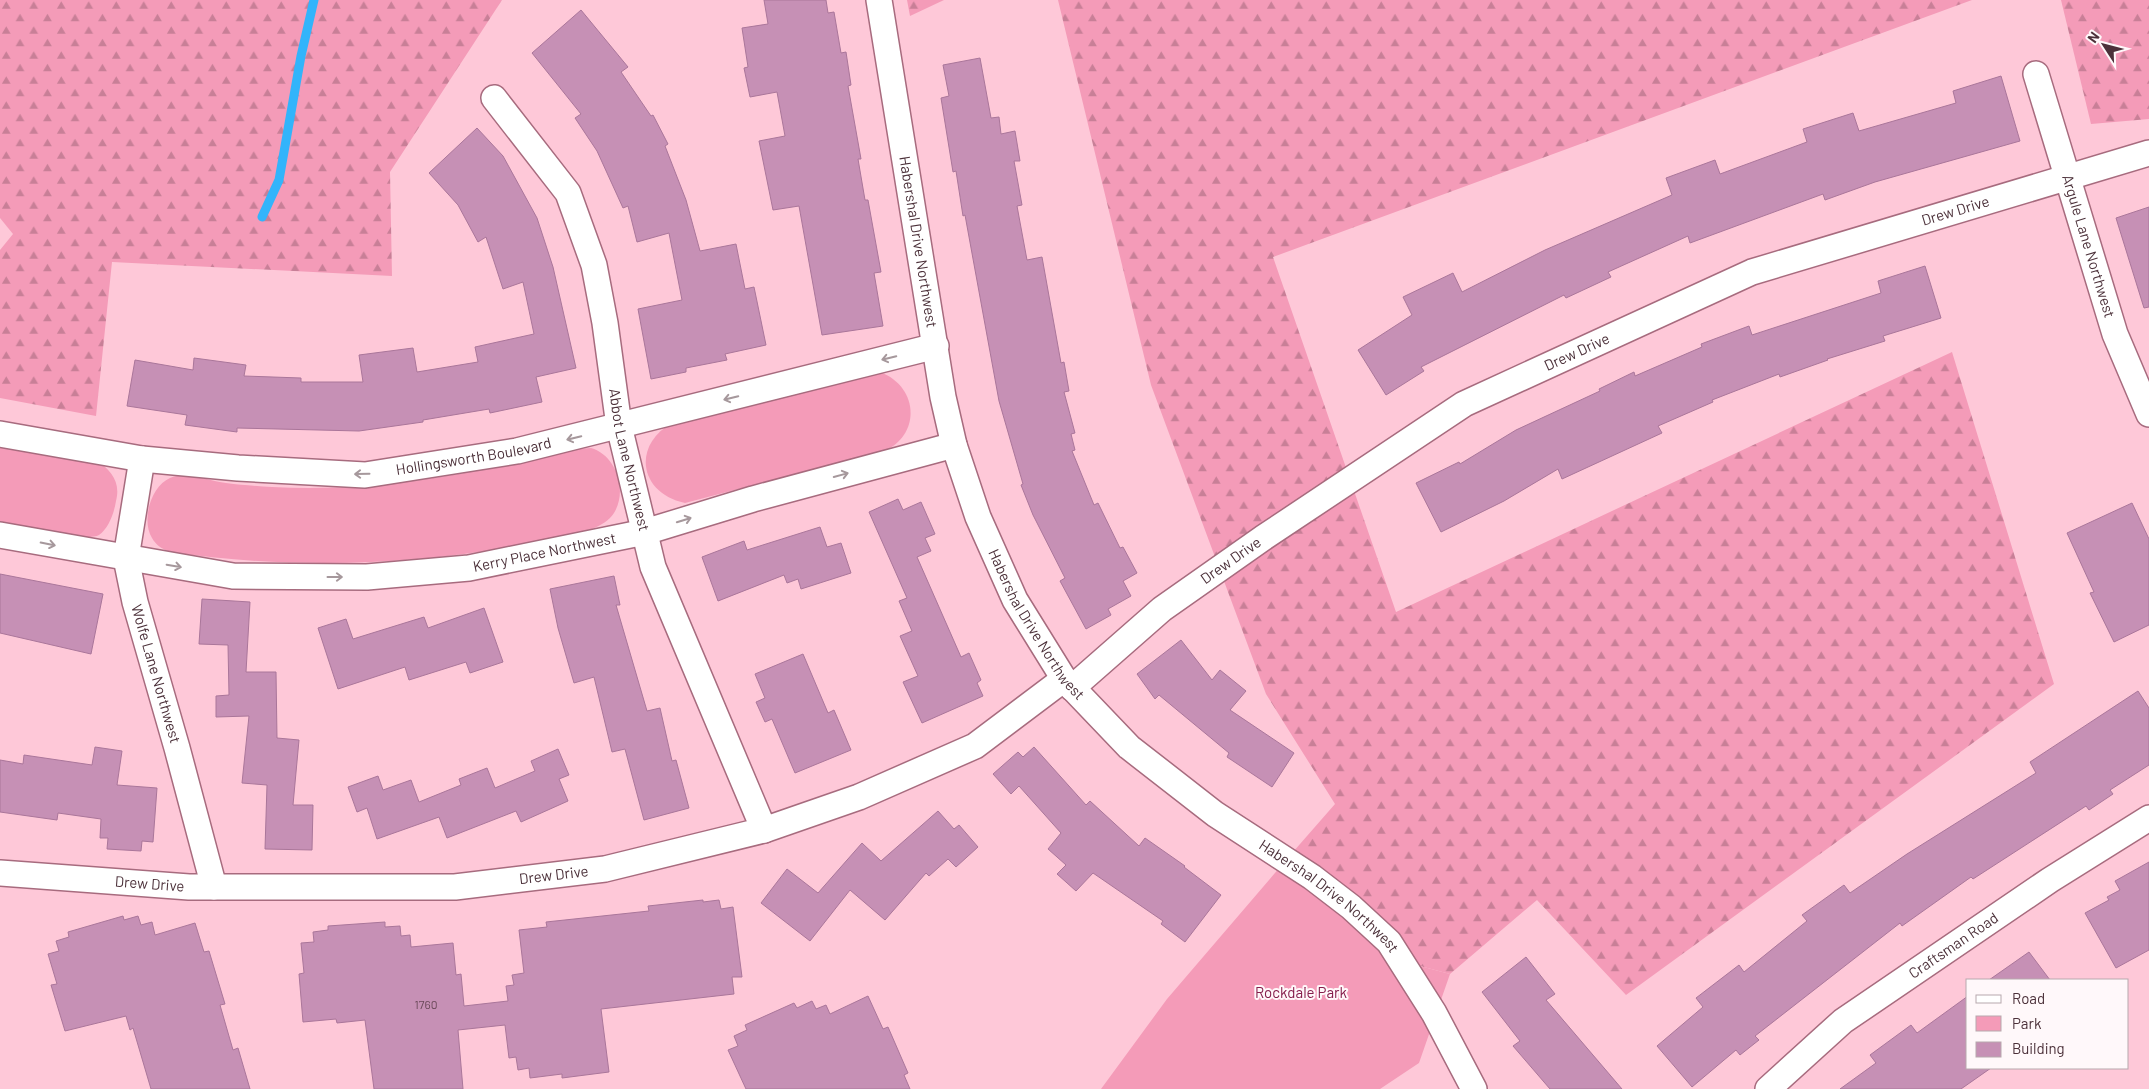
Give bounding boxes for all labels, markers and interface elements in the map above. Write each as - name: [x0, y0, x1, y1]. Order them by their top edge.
- north arrow: [2079, 20, 2129, 70]
- text: N: [2083, 28, 2103, 46]
- street label: Habershal Drive Northwest: [896, 155, 942, 329]
- street label: Argule Lane Northwest: [2059, 172, 2120, 320]
- street label: Drew Drive: [1919, 191, 1991, 229]
- street label: Drew Drive: [1541, 329, 1612, 374]
- one-way arrow: [881, 354, 897, 363]
- street label: Abbot Lane Northwest: [606, 387, 654, 533]
- one-way arrow: [724, 394, 740, 403]
- street label: Hollingsworth Boulevard: [394, 433, 553, 478]
- one-way arrow: [566, 433, 582, 443]
- one-way arrow: [355, 469, 371, 479]
- one-way arrow: [832, 470, 848, 480]
- one-way arrow: [676, 515, 692, 525]
- street label: Kerry Place Northwest: [471, 528, 617, 575]
- street label: Drew Drive: [1197, 532, 1264, 587]
- one-way arrow: [40, 539, 56, 549]
- street label: Habershal Drive Northwest: [985, 546, 1089, 703]
- one-way arrow: [165, 562, 181, 572]
- one-way arrow: [327, 572, 343, 582]
- street label: Wolfe Lane Northwest: [128, 602, 185, 745]
- street label: Habershal Drive Northwest: [1256, 835, 1403, 956]
- street label: Drew Drive: [518, 861, 589, 887]
- street label: Drew Drive: [114, 872, 185, 895]
- street label: Craftsman Road: [1905, 908, 2001, 982]
- legend: [1966, 979, 2129, 1069]
- park label: Rockdale Park: [1255, 983, 1348, 1001]
- text: Road: [2012, 989, 2045, 1007]
- house number: 1760: [415, 997, 437, 1011]
- text: Park: [2012, 1014, 2042, 1032]
- text: Building: [2012, 1039, 2065, 1057]

